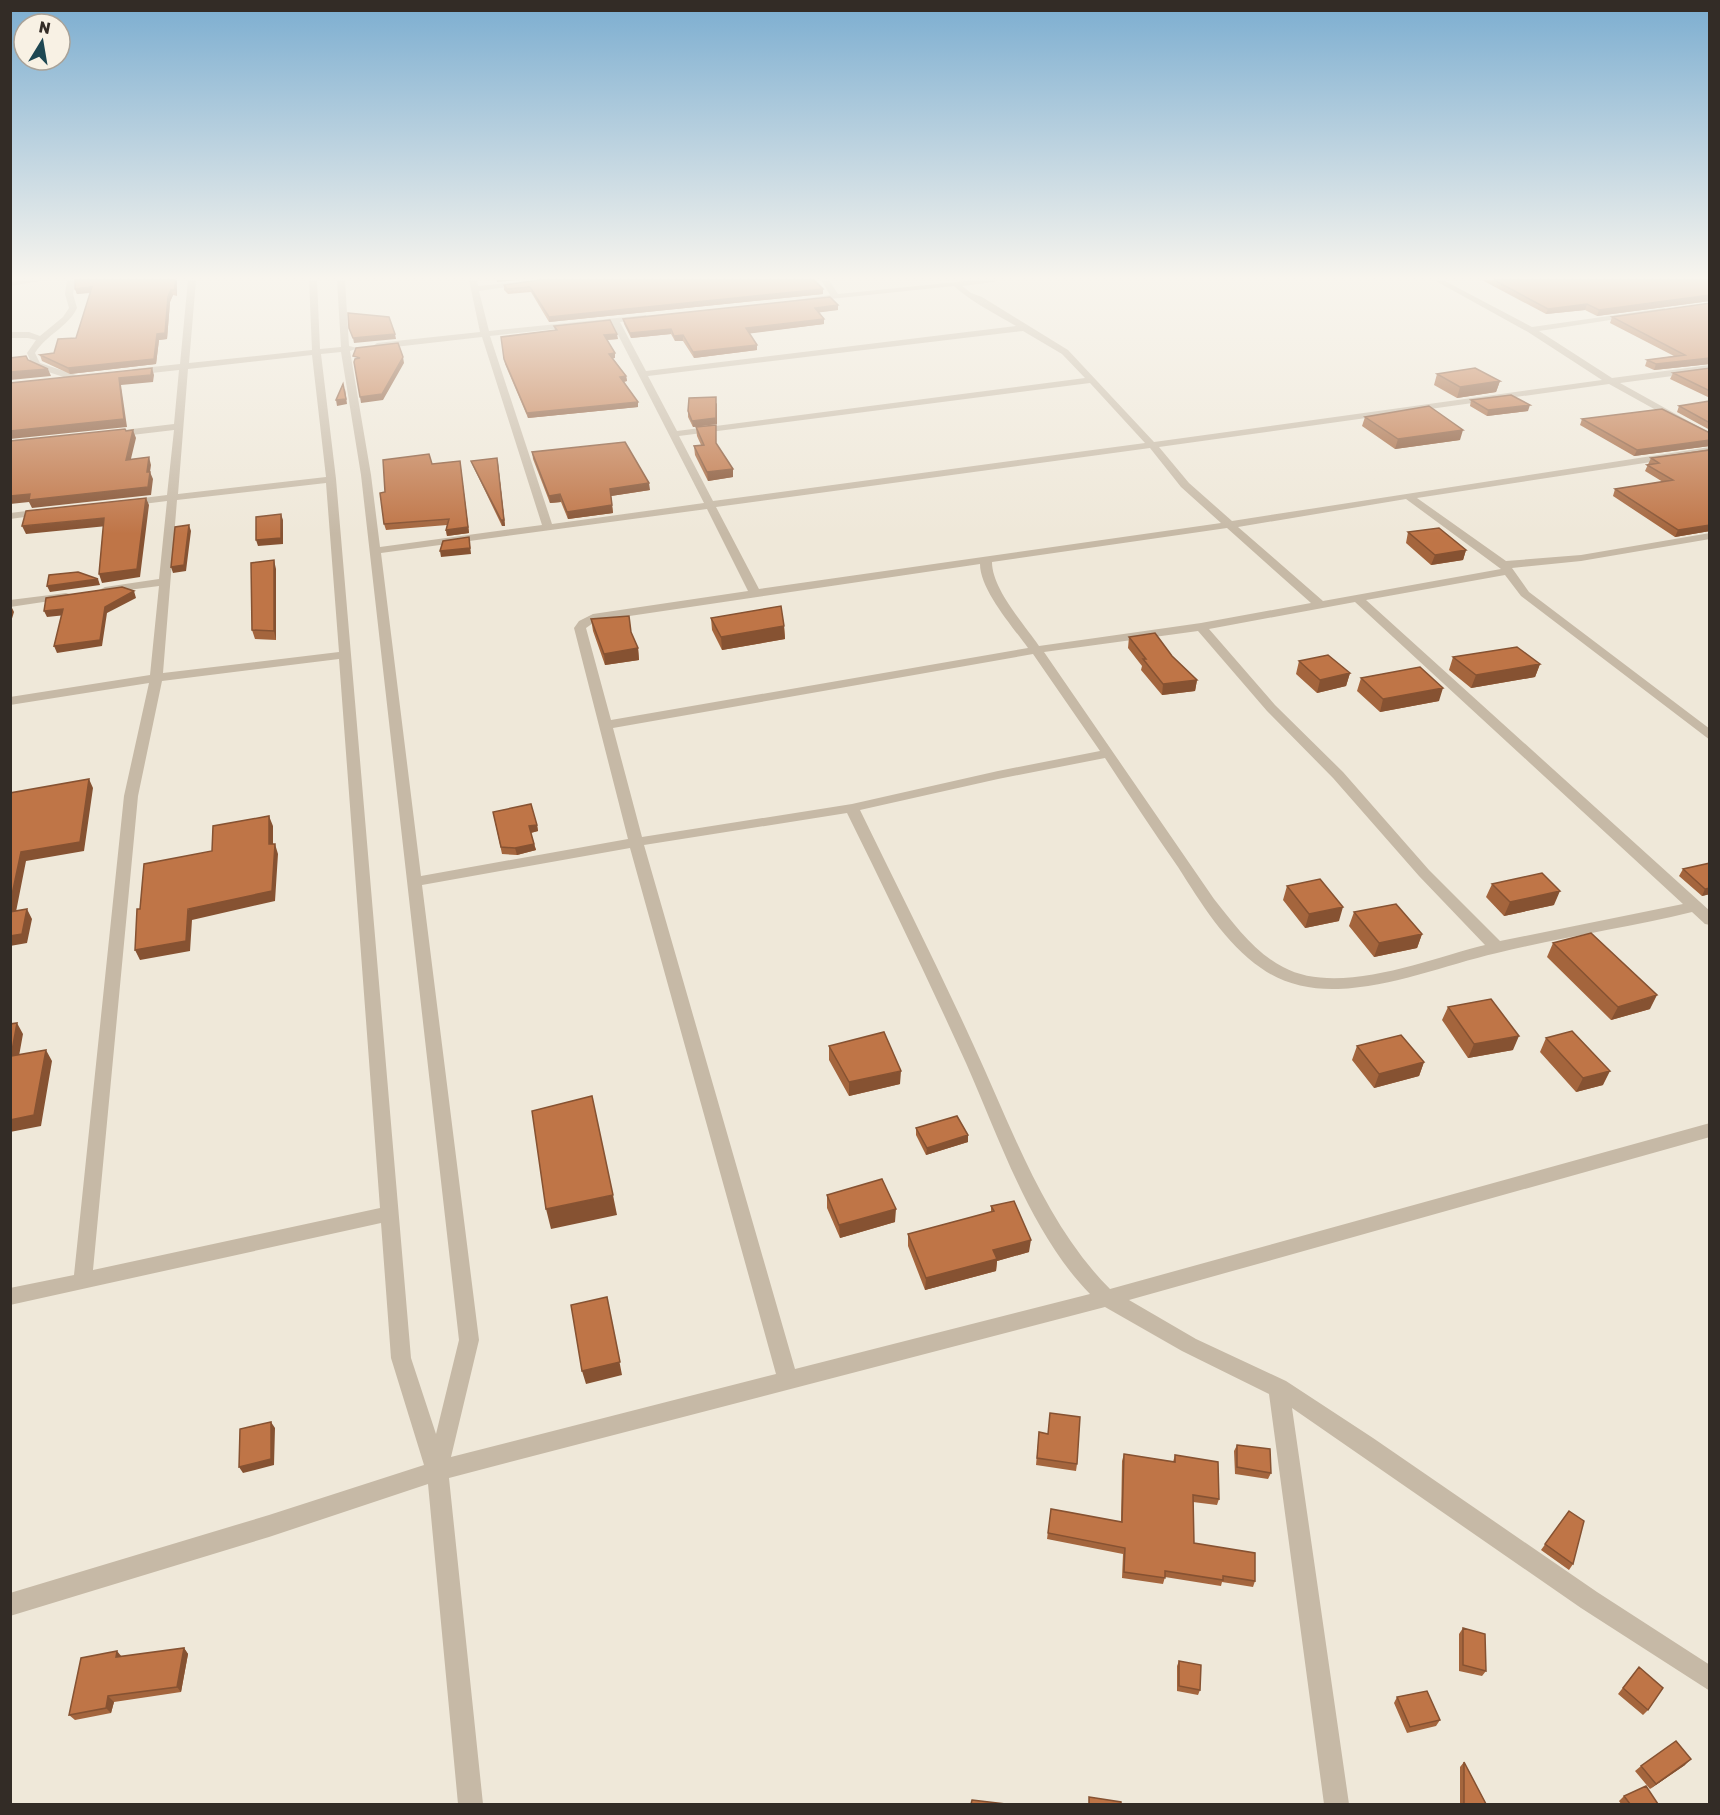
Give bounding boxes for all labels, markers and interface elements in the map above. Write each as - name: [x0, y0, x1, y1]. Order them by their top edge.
- north arrow: [12, 12, 72, 72]
- text: N: [37, 17, 52, 38]

